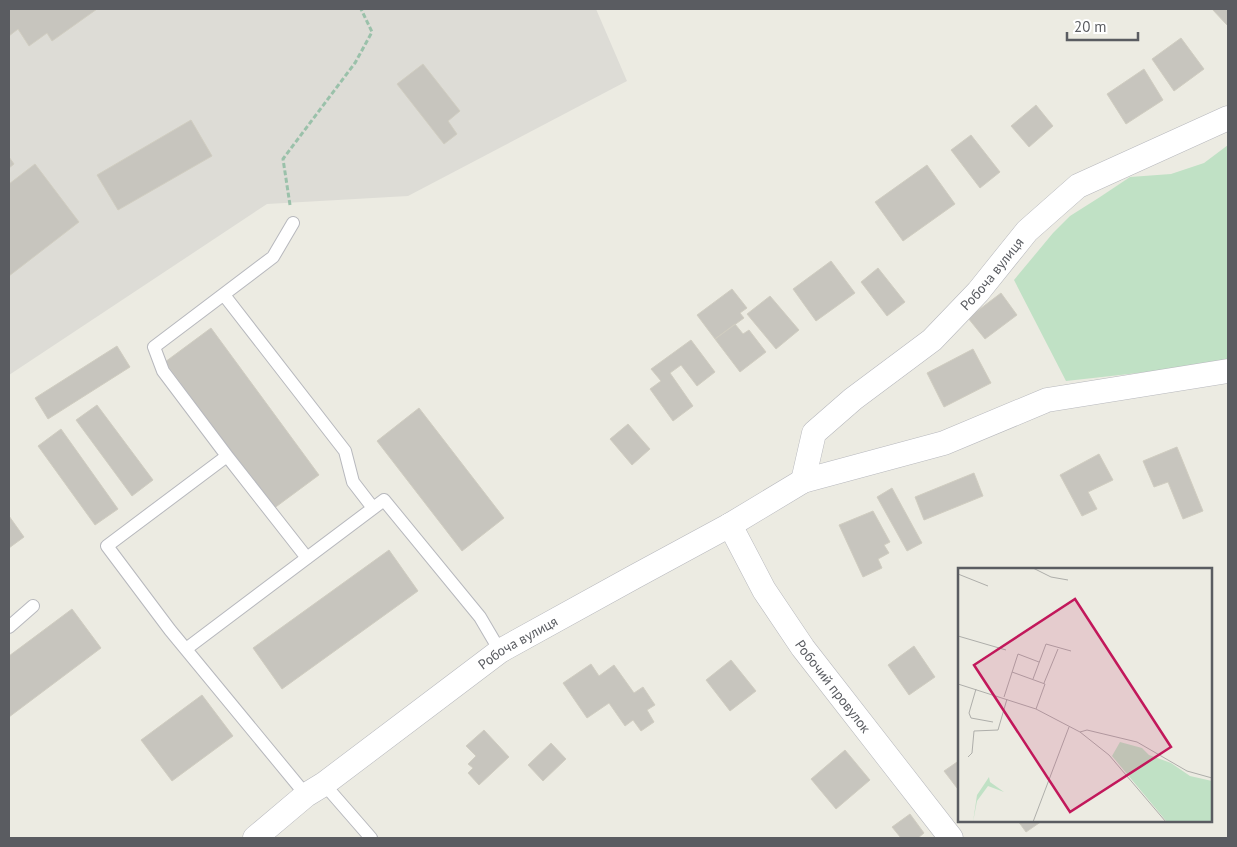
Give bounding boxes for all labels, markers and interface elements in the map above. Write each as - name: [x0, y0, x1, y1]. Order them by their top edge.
- scale bar: [1067, 10, 1138, 42]
- text: 20 m: [1074, 17, 1107, 36]
- street label: Робоча вулиця: [956, 233, 1028, 314]
- inset map: [958, 568, 1212, 822]
- street label: Робоча вулиця: [474, 612, 561, 673]
- street label: Робочий провулок: [791, 637, 875, 737]

